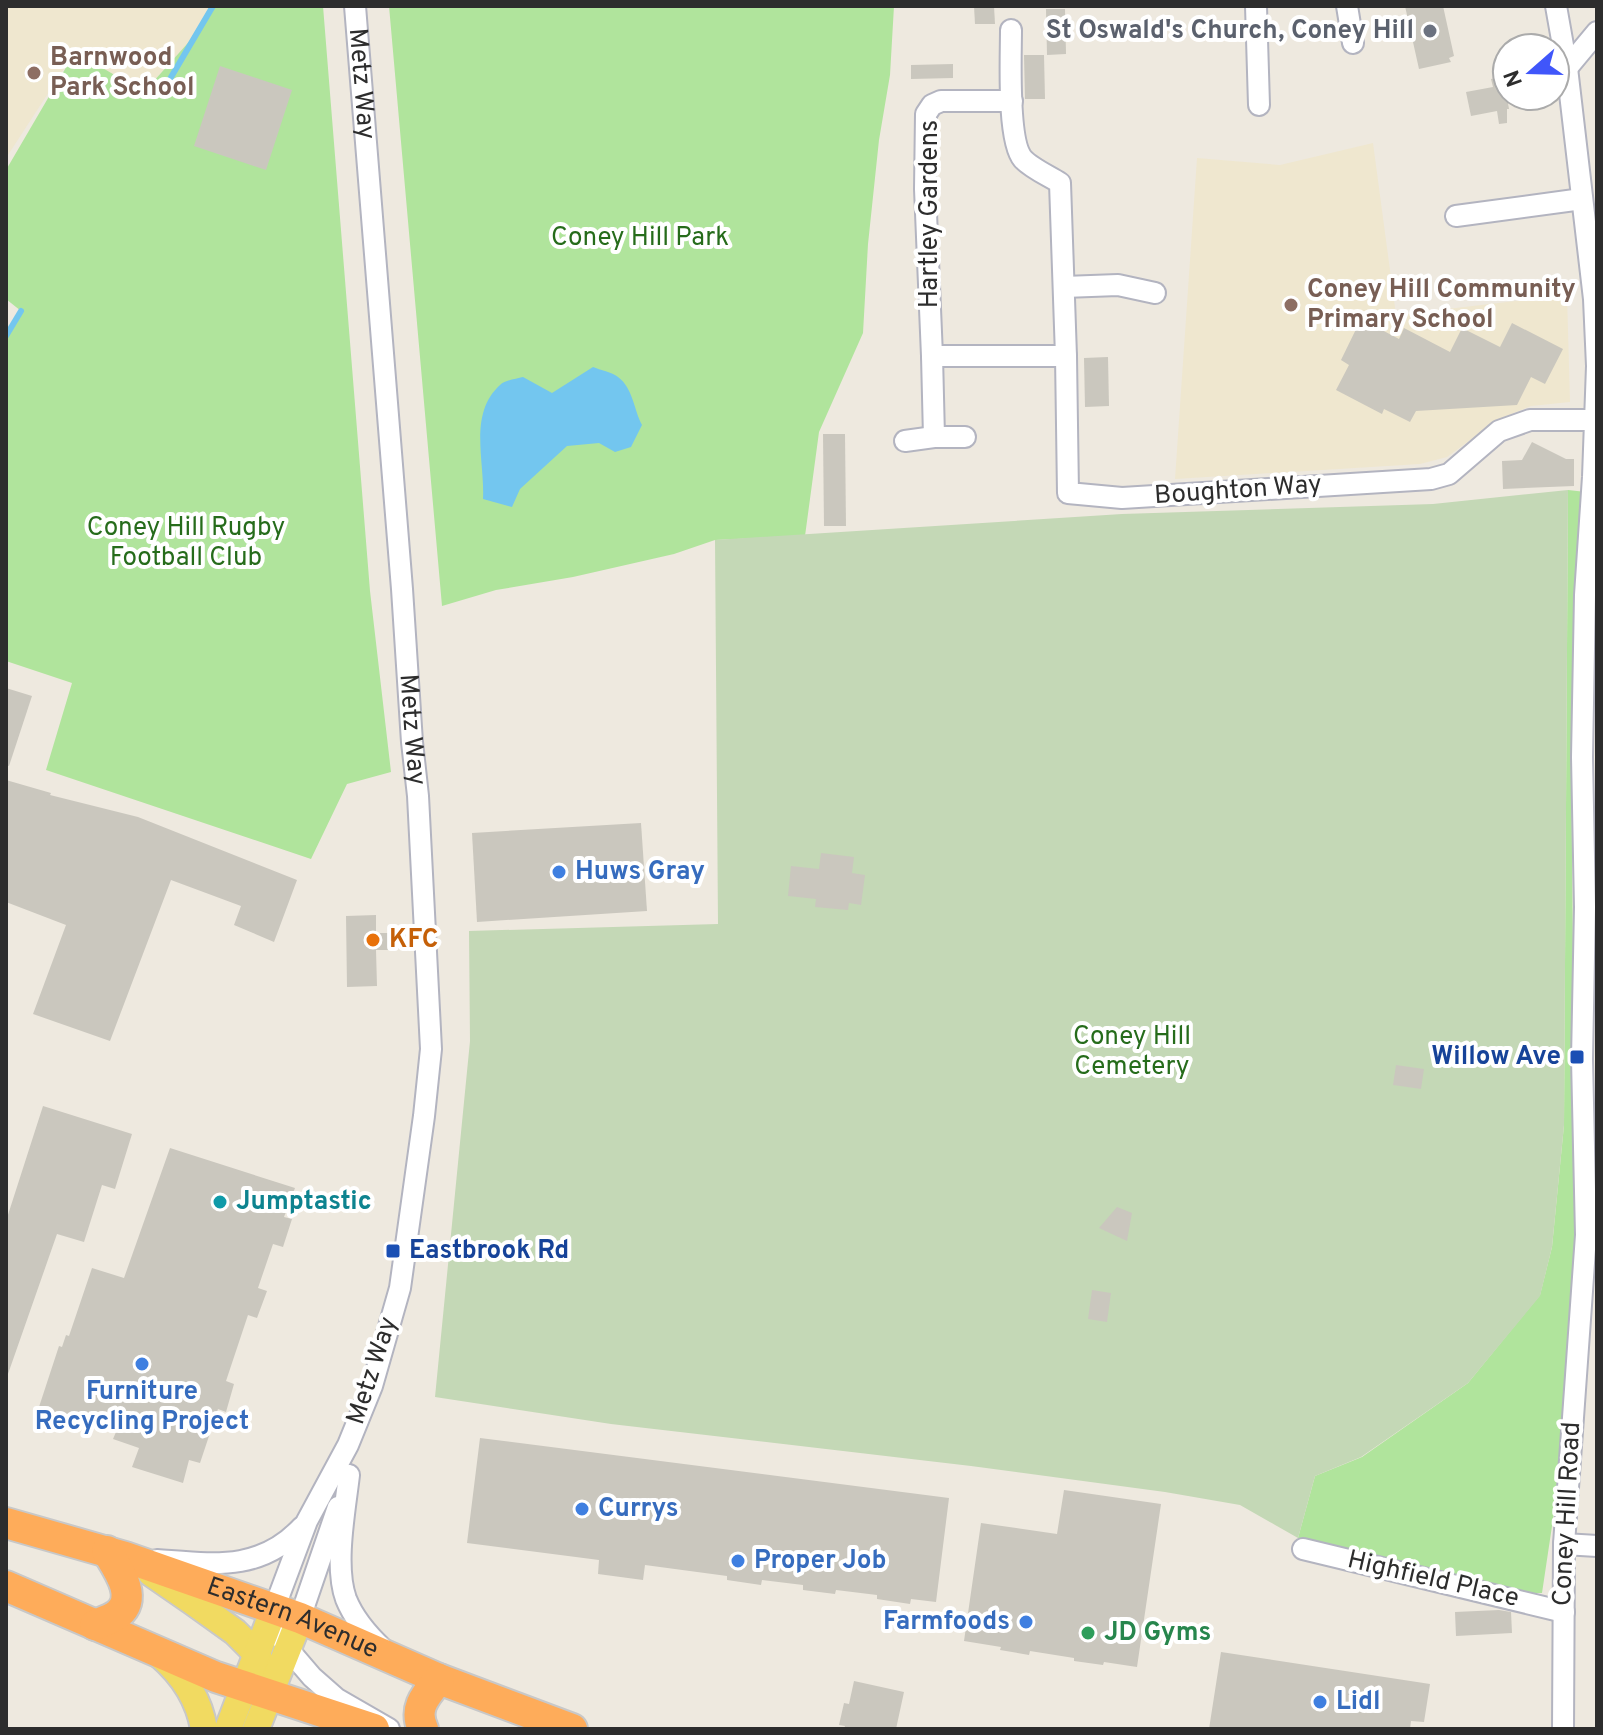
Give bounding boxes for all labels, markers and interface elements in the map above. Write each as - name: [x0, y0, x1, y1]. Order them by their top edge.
- place label: St Oswald's Church, Coney Hill: [1046, 15, 1414, 48]
- marker: St Oswald's Church, Coney Hill: [1421, 22, 1439, 40]
- street label: Metz Way: [340, 27, 382, 141]
- north arrow: [1491, 32, 1571, 112]
- place label: Barnwood Park School: [50, 42, 195, 105]
- marker: Barnwood Park School: [25, 64, 43, 82]
- text: N: [1499, 66, 1530, 90]
- street label: Hartley Gardens: [914, 120, 947, 308]
- park label: Coney Hill Park: [551, 222, 729, 255]
- place label: Coney Hill Community Primary School: [1307, 274, 1576, 337]
- marker: Coney Hill Community Primary School: [1282, 296, 1300, 314]
- street label: Boughton Way: [1153, 469, 1323, 513]
- park label: Coney Hill Rugby Football Club: [87, 512, 285, 575]
- street label: Metz Way: [391, 673, 433, 787]
- place label: Huws Gray: [575, 856, 705, 889]
- marker: Huws Gray: [550, 863, 568, 881]
- place label: KFC: [389, 924, 438, 957]
- marker: KFC: [364, 931, 382, 949]
- park label: Coney Hill Cemetery: [1073, 1021, 1191, 1084]
- place label: Willow Ave: [1431, 1041, 1561, 1074]
- marker: Willow Ave: [1568, 1048, 1586, 1066]
- place label: Jumptastic: [236, 1186, 372, 1219]
- marker: Jumptastic: [211, 1193, 229, 1211]
- place label: Eastbrook Rd: [409, 1235, 569, 1268]
- marker: Eastbrook Rd: [384, 1242, 402, 1260]
- street label: Metz Way: [340, 1313, 406, 1429]
- marker: Furniture Recycling Project: [133, 1355, 151, 1373]
- place label: Furniture Recycling Project: [35, 1376, 249, 1439]
- street label: Coney Hill Road: [1547, 1421, 1589, 1607]
- place label: Currys: [598, 1493, 679, 1526]
- marker: Currys: [573, 1500, 591, 1518]
- street label: Highfield Place: [1344, 1544, 1522, 1616]
- place label: Proper Job: [754, 1545, 887, 1578]
- marker: Proper Job: [729, 1552, 747, 1570]
- street label: Eastern Avenue: [202, 1570, 383, 1667]
- place label: Farmfoods: [883, 1606, 1010, 1639]
- marker: Farmfoods: [1017, 1613, 1035, 1631]
- place label: JD Gyms: [1104, 1617, 1211, 1650]
- marker: JD Gyms: [1079, 1624, 1097, 1642]
- place label: Lidl: [1336, 1686, 1381, 1719]
- marker: Lidl: [1311, 1693, 1329, 1711]

